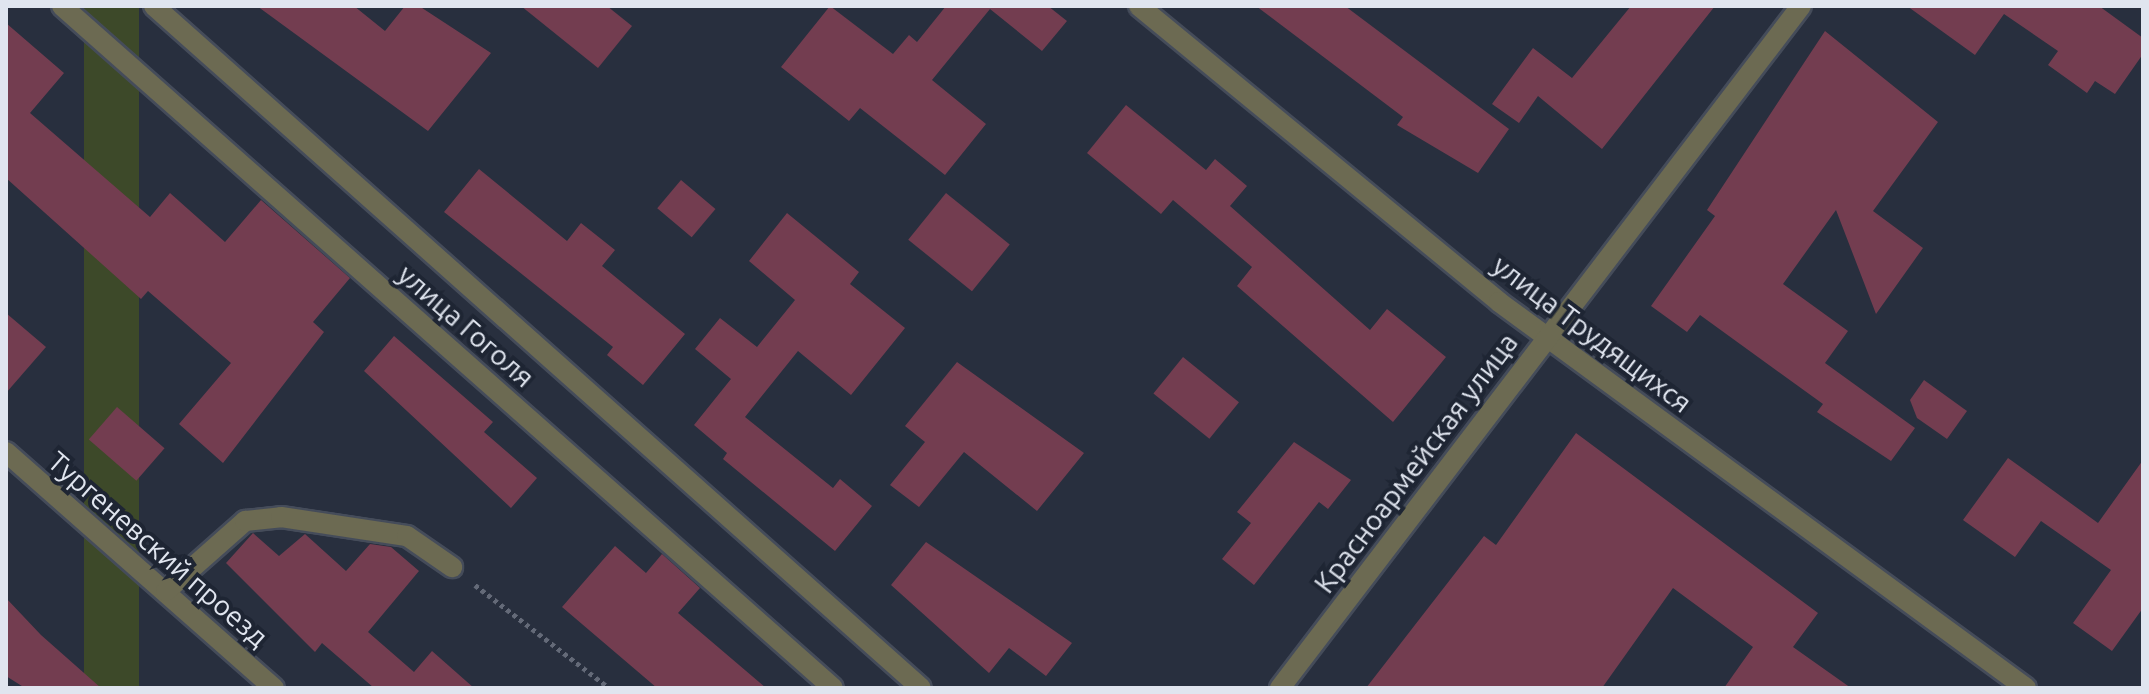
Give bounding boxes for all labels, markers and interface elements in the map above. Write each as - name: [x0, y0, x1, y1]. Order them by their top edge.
- street label: улица Трудящихся: [1486, 248, 1698, 420]
- street label: улица Гоголя: [391, 258, 541, 394]
- street label: Красноармейская улица: [1307, 326, 1525, 600]
- street label: Тургеневский проезд: [41, 444, 275, 654]

